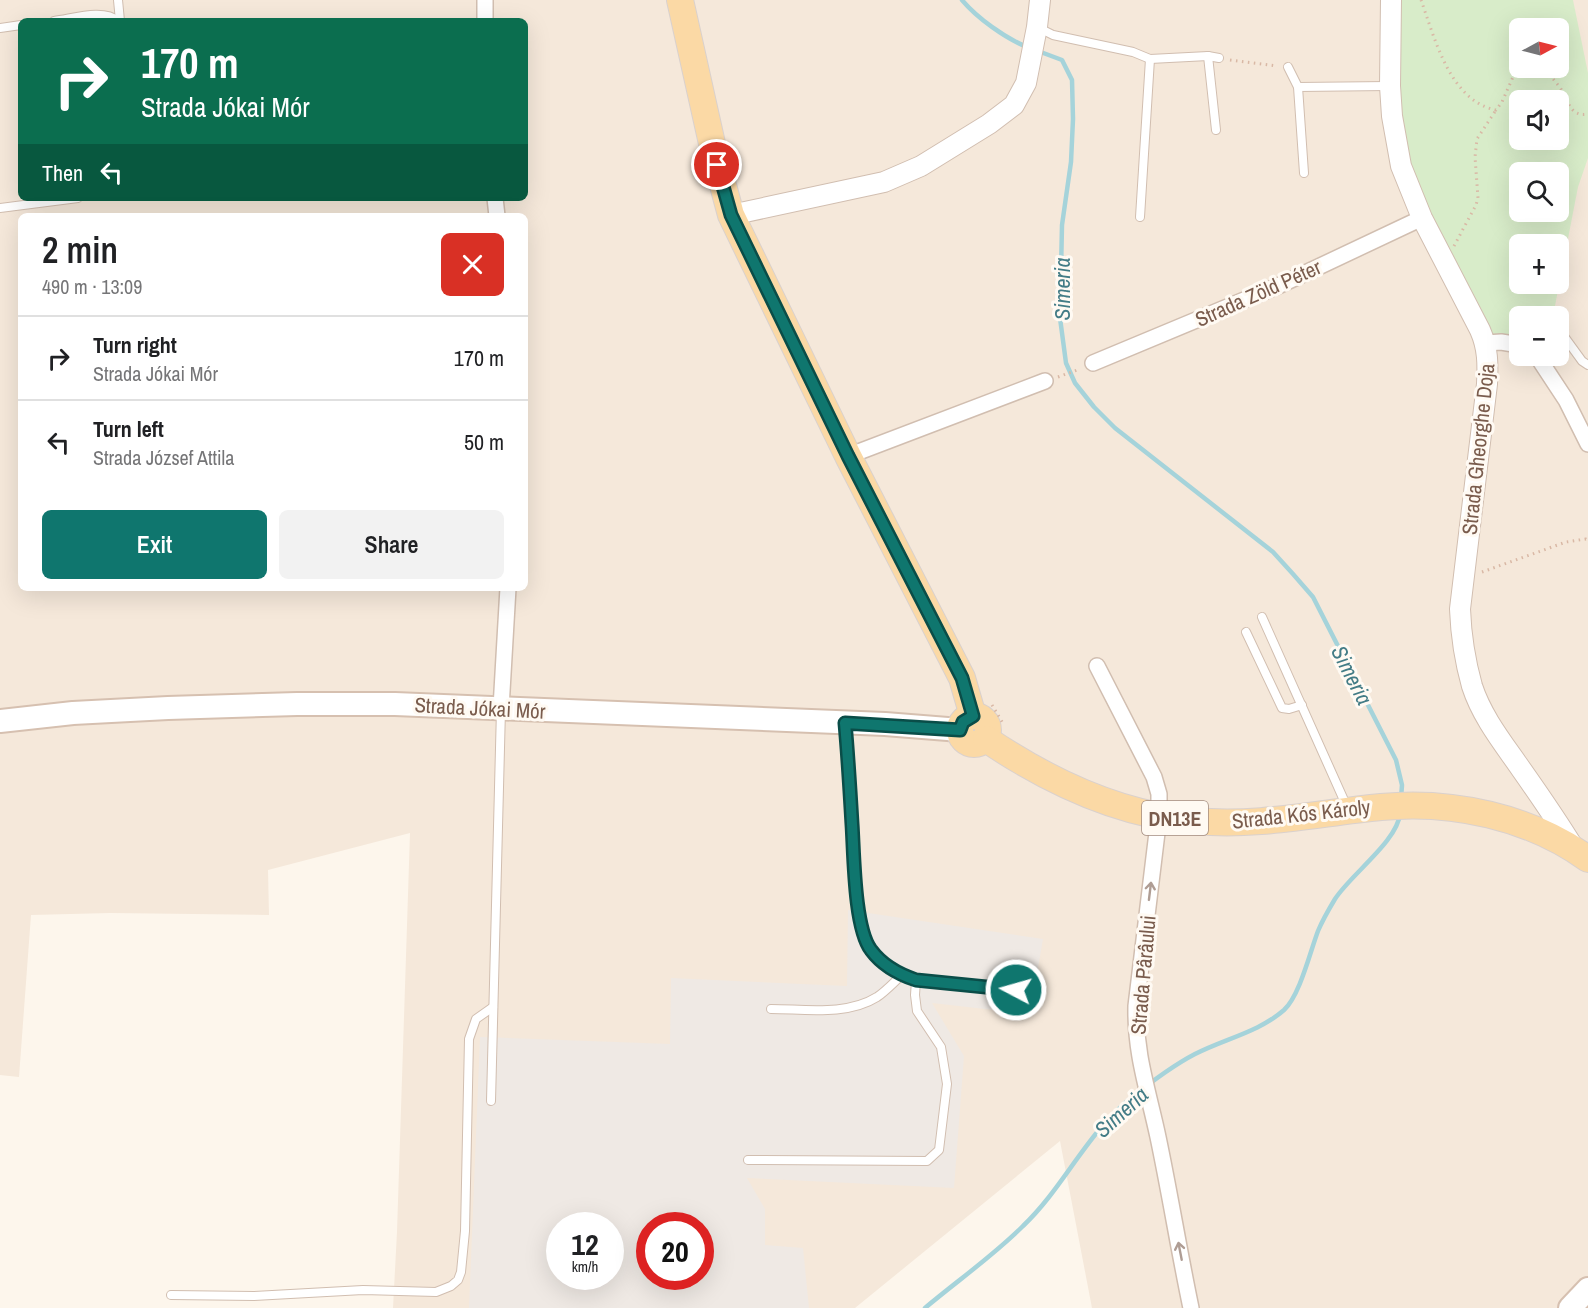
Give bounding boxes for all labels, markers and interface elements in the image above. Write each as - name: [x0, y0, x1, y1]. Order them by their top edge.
- north arrow: [1509, 18, 1569, 78]
- map controls: [1509, 18, 1569, 366]
- text: 170 m: [141, 35, 239, 91]
- icon: right: [42, 42, 120, 120]
- text: Strada Jókai Mór: [141, 89, 310, 125]
- button: sound: [1509, 90, 1569, 150]
- pin: [691, 139, 742, 190]
- icon: arrive: [700, 148, 733, 181]
- icon: left: [95, 156, 128, 189]
- text: Then: [42, 158, 83, 188]
- button: search: [1509, 162, 1569, 222]
- text: 2 min: [42, 226, 118, 274]
- button: close: [441, 233, 504, 296]
- button: +: [1509, 234, 1569, 294]
- street label: Strada Zöld Péter: [1190, 252, 1326, 334]
- water label: Simeria: [1047, 257, 1077, 321]
- text: 490 m · 13:09: [42, 273, 142, 300]
- button: −: [1509, 306, 1569, 366]
- text: Turn right: [93, 330, 177, 360]
- icon: right: [42, 342, 75, 375]
- text: 170 m: [454, 343, 504, 373]
- text: Strada Jókai Mór: [93, 360, 218, 387]
- street label: Strada Gheorghe Doja: [1455, 361, 1501, 536]
- text: Turn left: [93, 414, 164, 444]
- icon: left: [42, 426, 75, 459]
- text: 50 m: [464, 427, 504, 457]
- text: Strada József Attila: [93, 444, 234, 471]
- button: Exit: [42, 510, 267, 579]
- button: Share: [279, 510, 504, 579]
- water label: Simeria: [1324, 640, 1380, 710]
- street label: Strada Jókai Mór: [414, 690, 546, 726]
- street label: Strada Kós Károly: [1230, 792, 1372, 836]
- road number: DN13E: [1142, 801, 1208, 835]
- one-way arrow: [1145, 882, 1156, 902]
- street label: Strada Pârâului: [1123, 914, 1163, 1036]
- position arrow: [984, 958, 1048, 1022]
- water label: Simeria: [1087, 1080, 1155, 1144]
- speed limit sign: 20: [636, 1212, 714, 1290]
- text: 12: [571, 1224, 599, 1264]
- one-way arrow: [1174, 1241, 1185, 1261]
- text: km/h: [572, 1256, 598, 1277]

